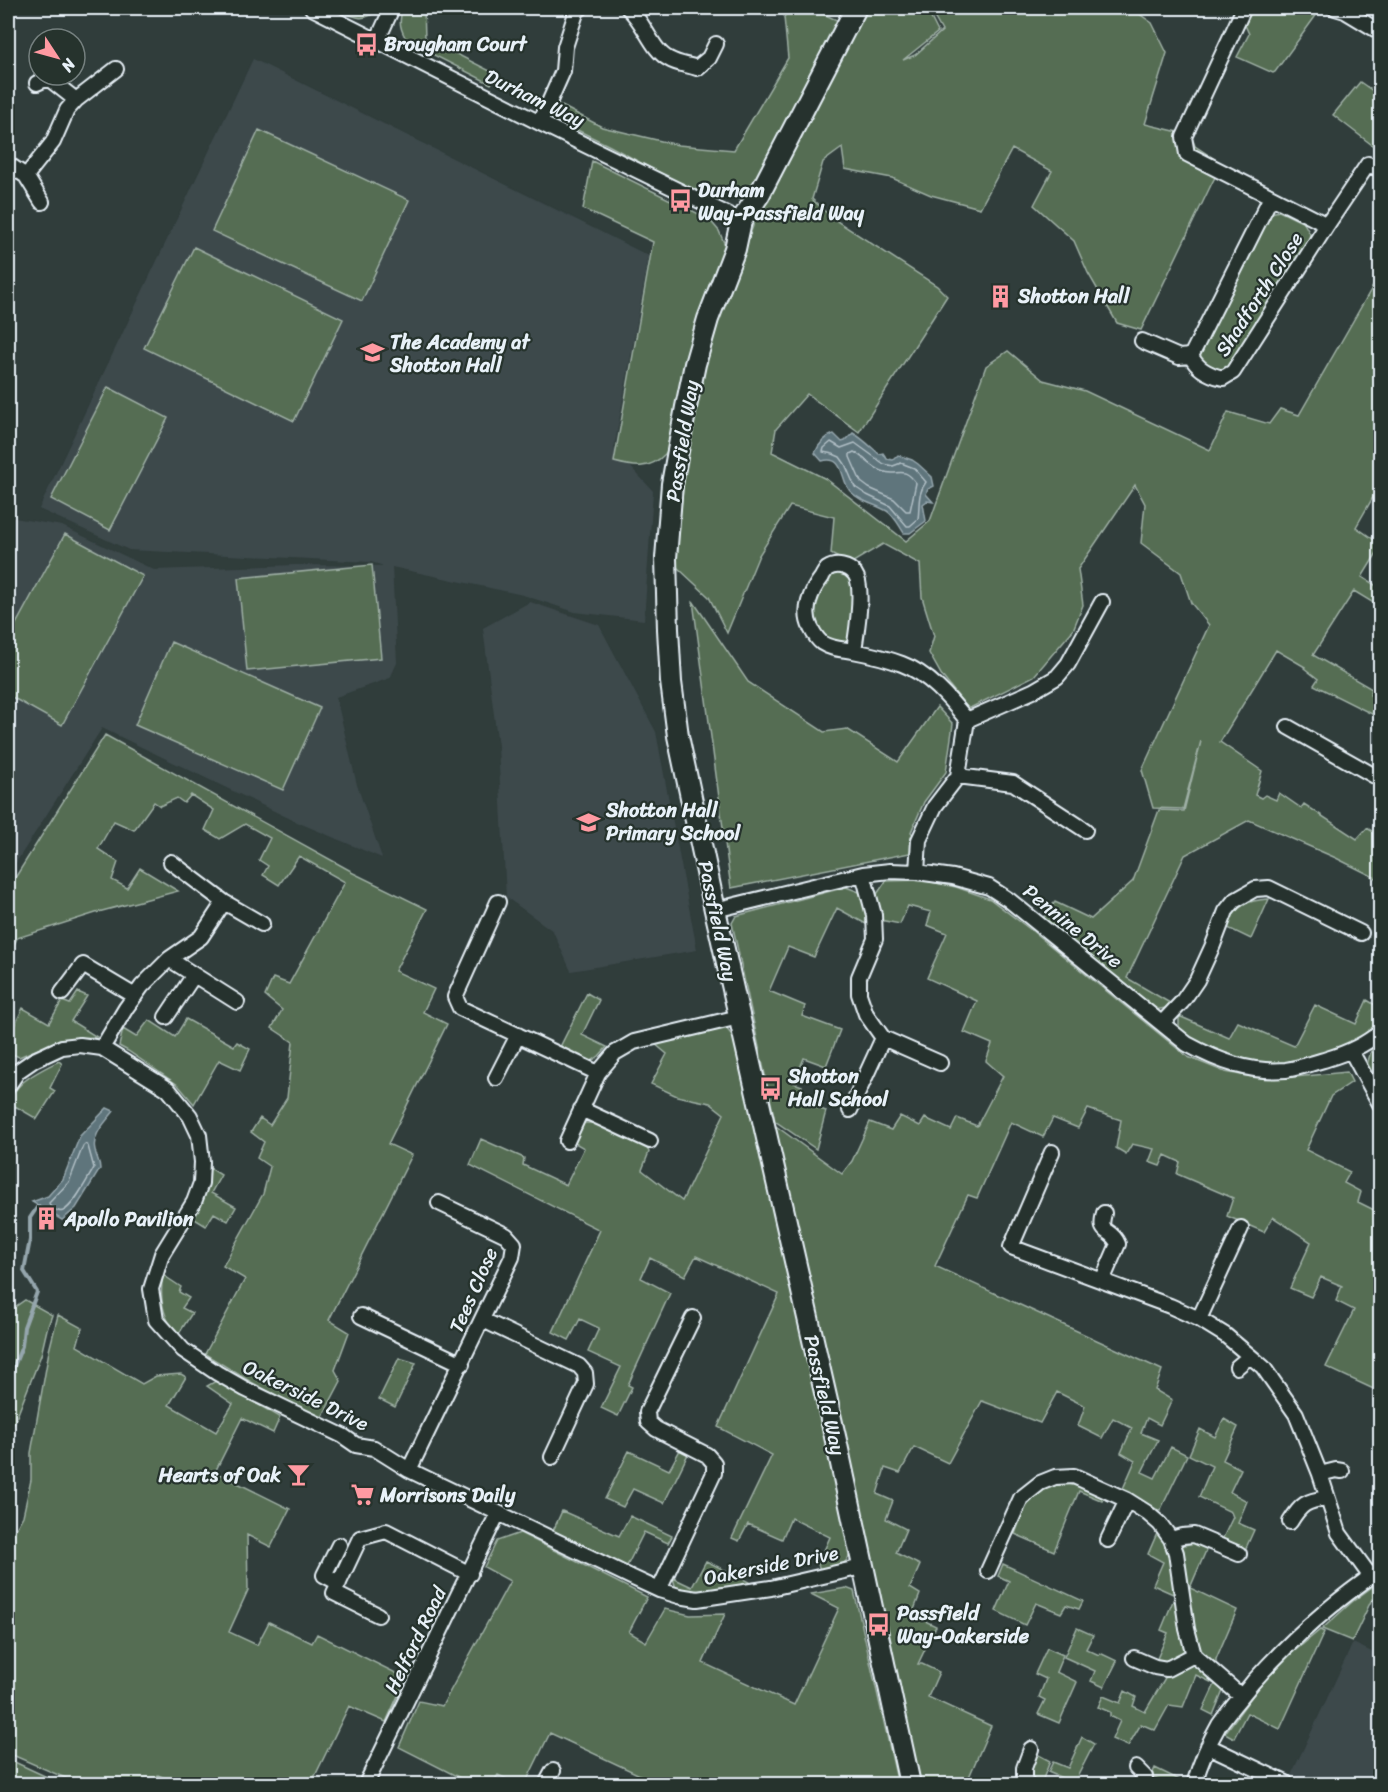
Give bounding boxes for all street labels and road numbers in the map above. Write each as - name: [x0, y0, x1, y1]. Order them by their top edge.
- street label: Durham Way: [479, 59, 591, 138]
- street label: Shadforth Close: [1206, 225, 1313, 364]
- street label: Passfield Way: [656, 377, 709, 505]
- street label: Passfield Way: [688, 857, 748, 985]
- street label: Pennine Drive: [1015, 875, 1131, 978]
- street label: Tees Close: [439, 1242, 508, 1339]
- street label: Passfield Way: [794, 1331, 856, 1460]
- street label: Oakerside Drive: [237, 1350, 375, 1441]
- street label: Oakerside Drive: [701, 1535, 842, 1596]
- street label: Helford Road: [374, 1579, 457, 1700]

